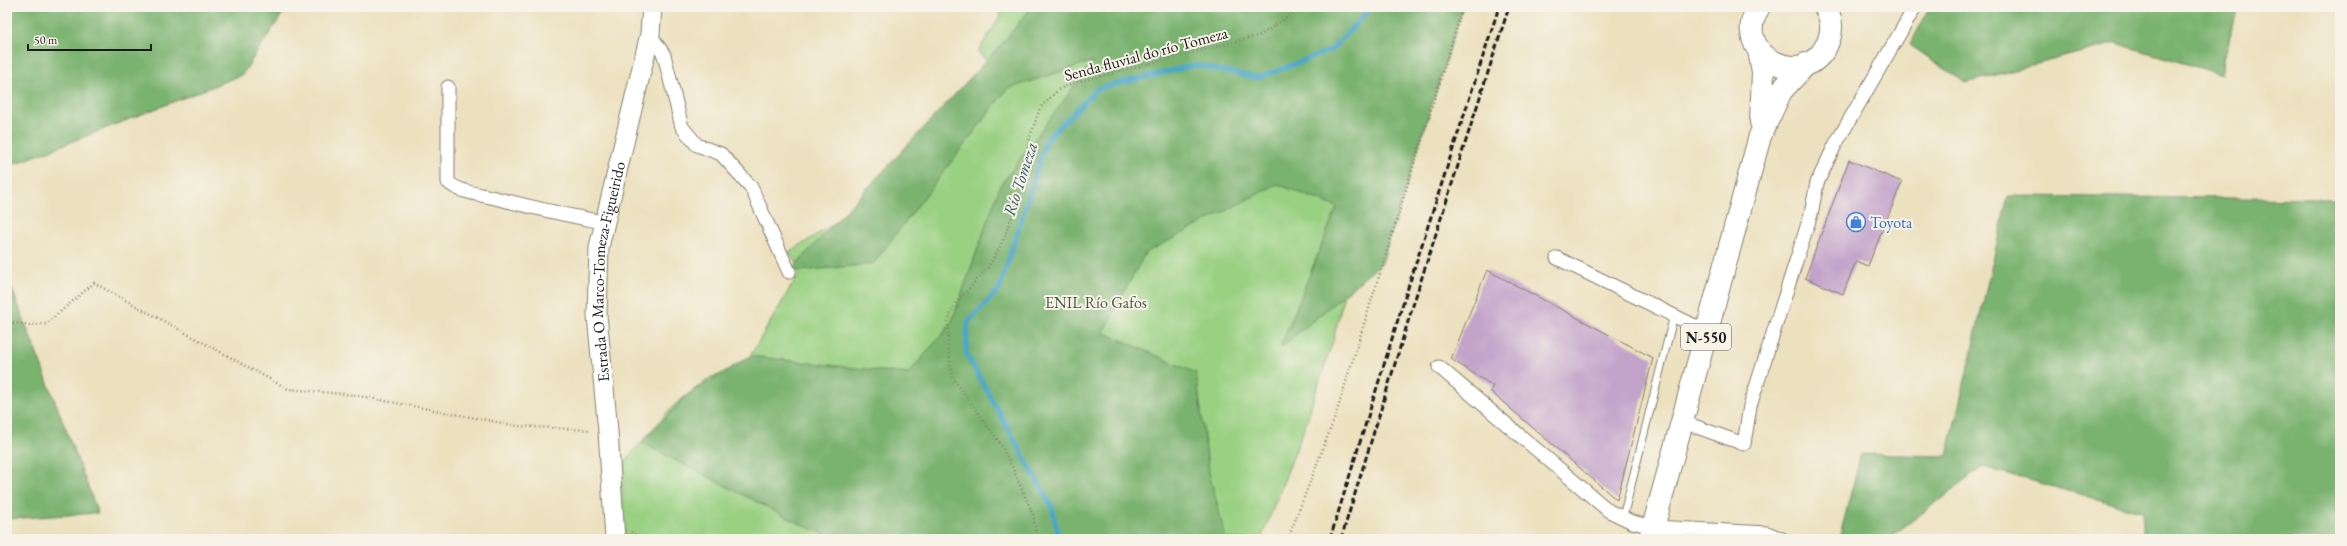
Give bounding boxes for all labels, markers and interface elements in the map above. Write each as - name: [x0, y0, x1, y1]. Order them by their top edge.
- street label: Senda fluvial do río Tomeza: [1062, 22, 1231, 86]
- scale bar: [28, 26, 151, 52]
- text: 50 m: [34, 32, 58, 48]
- water label: Río Tomeza: [998, 139, 1042, 219]
- street label: Estrada O Marco-Tomeza-Figueirido: [586, 159, 630, 383]
- shop icon: Toyota: [1845, 211, 1867, 233]
- place label: Toyota: [1870, 212, 1913, 233]
- park label: ENIL Río Gafos: [1045, 292, 1147, 313]
- road number: N-550: [1681, 324, 1731, 350]

